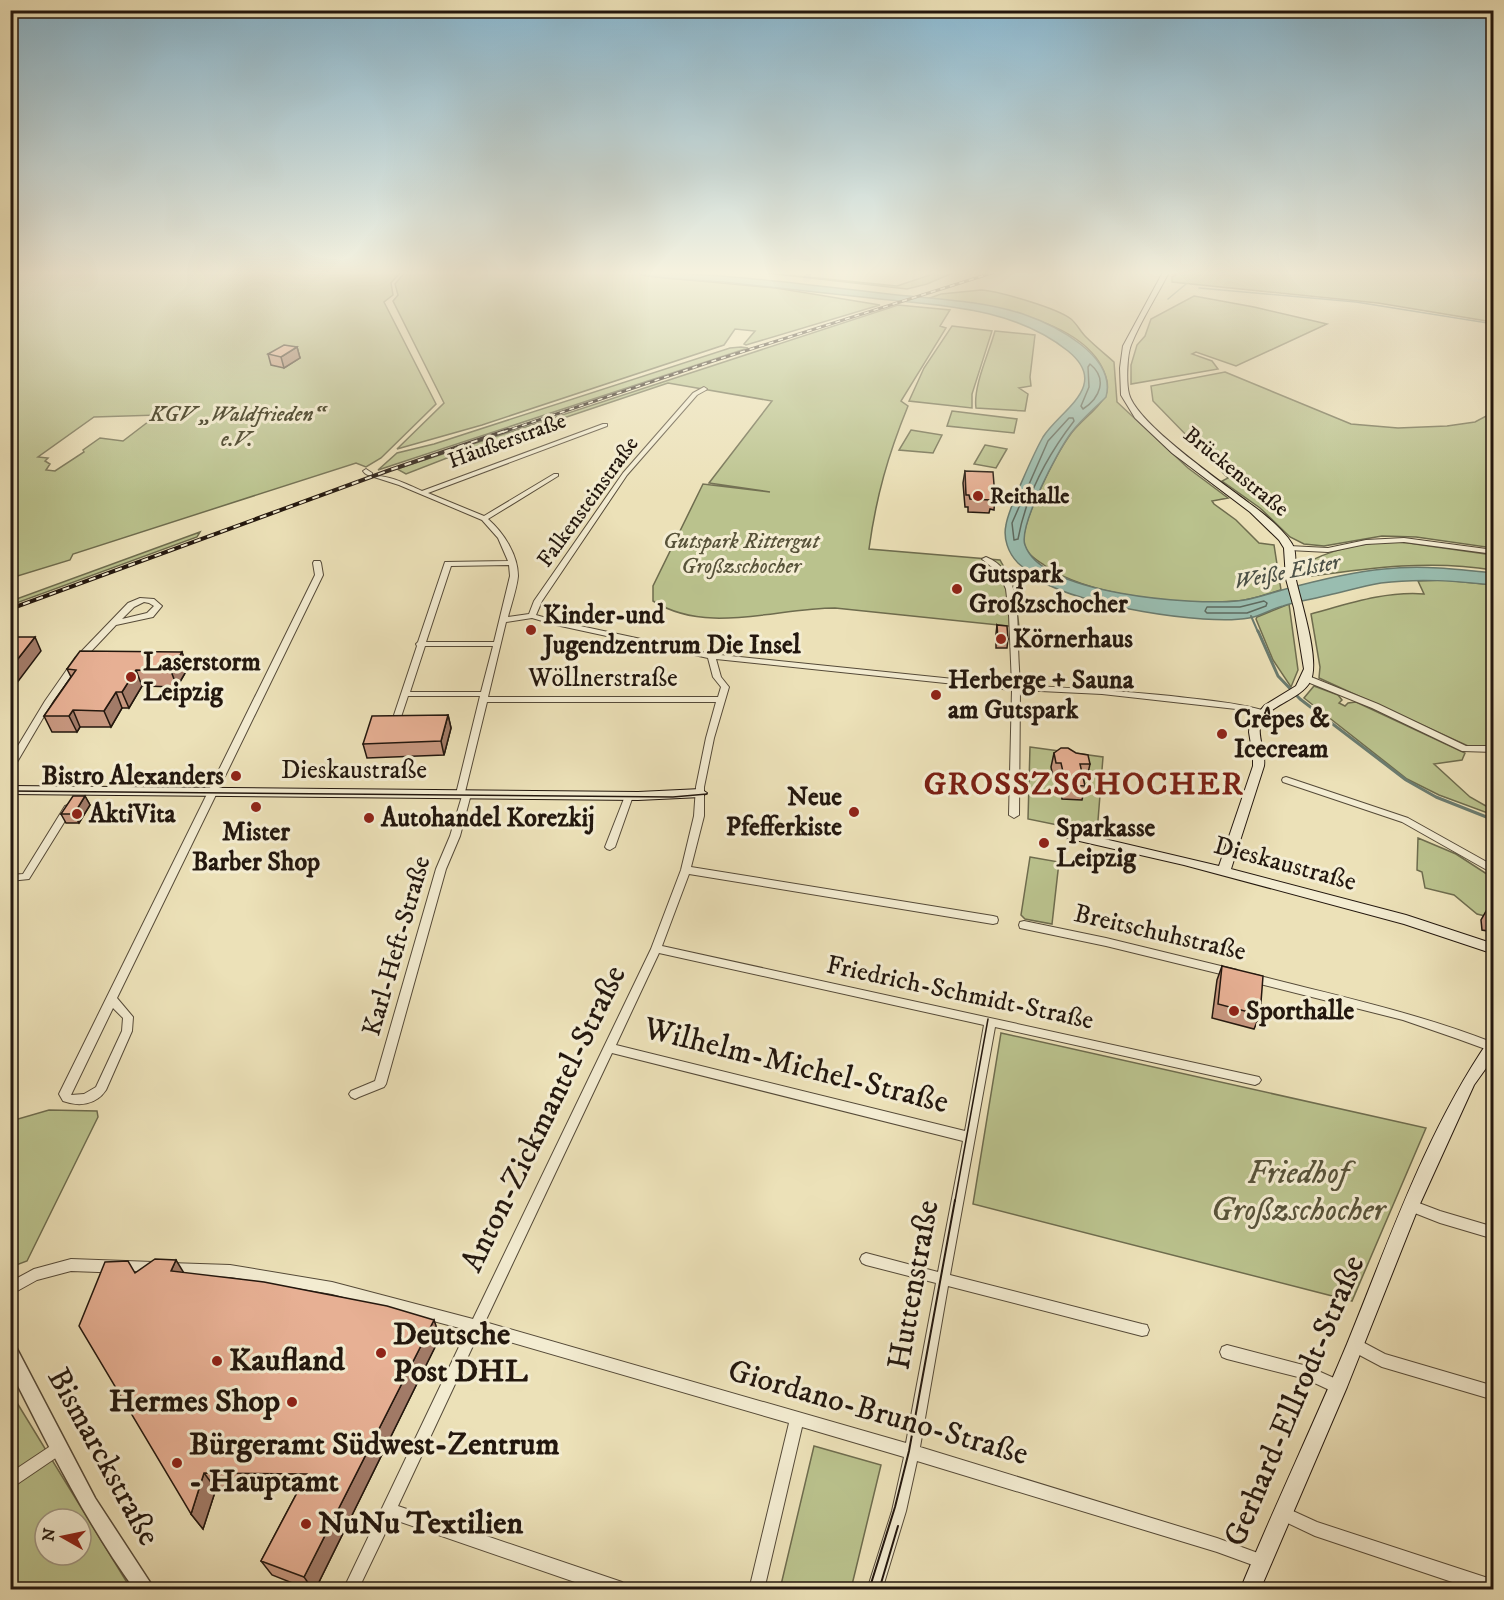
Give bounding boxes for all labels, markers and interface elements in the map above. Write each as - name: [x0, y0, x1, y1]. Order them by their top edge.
- park label: KGV „Waldfrieden“ e.V.: [149, 401, 328, 453]
- street label: Häußerstraße: [444, 407, 570, 475]
- street label: Brückenstraße: [1178, 421, 1294, 523]
- street label: Falkensteinstraße: [531, 431, 645, 573]
- place label: Reithalle: [990, 483, 1069, 510]
- marker: Reithalle: [971, 489, 985, 503]
- park label: Gutspark Rittergut Großzschocher: [663, 528, 820, 580]
- water label: Weiße Elster: [1232, 548, 1344, 596]
- place label: Gutspark Großzschocher: [969, 558, 1128, 621]
- marker: Gutspark Großzschocher: [950, 582, 964, 596]
- place label: Kinder-und Jugendzentrum Die Insel: [540, 599, 802, 662]
- marker: Kinder-und Jugendzentrum Die Insel: [524, 623, 538, 637]
- place label: Körnerhaus: [1013, 623, 1133, 656]
- marker: Körnerhaus: [994, 632, 1008, 646]
- place label: Laserstorm Leipzig: [143, 646, 261, 709]
- street label: Wöllnerstraße: [527, 662, 678, 695]
- place label: Herberge + Sauna am Gutspark: [948, 664, 1135, 727]
- marker: Laserstorm Leipzig: [124, 670, 138, 684]
- marker: Herberge + Sauna am Gutspark: [929, 688, 943, 702]
- place label: Crêpes & Icecream: [1234, 703, 1330, 766]
- marker: Crêpes & Icecream: [1215, 727, 1229, 741]
- street label: Dieskaustraße: [281, 754, 427, 787]
- place label: Bistro Alexanders: [42, 760, 224, 793]
- district label: GROSSZSCHOCHER: [924, 765, 1244, 805]
- marker: Bistro Alexanders: [229, 769, 243, 783]
- place label: Neue Pfefferkiste: [726, 781, 842, 844]
- place label: AktiVita: [88, 798, 177, 831]
- marker: Mister Barber Shop: [249, 800, 263, 814]
- place label: Autohandel Korezkij: [380, 802, 594, 835]
- marker: Neue Pfefferkiste: [847, 805, 861, 819]
- marker: AktiVita: [70, 807, 84, 821]
- marker: Autohandel Korezkij: [362, 811, 376, 825]
- place label: Sparkasse Leipzig: [1056, 812, 1156, 875]
- place label: Mister Barber Shop: [192, 816, 320, 879]
- street label: Dieskaustraße: [1210, 829, 1360, 899]
- marker: Sparkasse Leipzig: [1037, 836, 1051, 850]
- street label: Karl-Heft-Straße: [356, 852, 438, 1040]
- street label: Breitschuhstraße: [1071, 897, 1249, 969]
- street label: Friedrich-Schmidt-Straße: [823, 949, 1097, 1037]
- street label: Anton-Zickmantel-Straße: [452, 959, 636, 1279]
- place label: Sporthalle: [1246, 995, 1354, 1028]
- marker: Sporthalle: [1227, 1004, 1241, 1018]
- street label: Wilhelm-Michel-Straße: [639, 1009, 953, 1123]
- park label: Friedhof Großzschocher: [1211, 1154, 1388, 1231]
- street label: Huttenstraße: [879, 1197, 949, 1373]
- street label: Gerhard-Ellrodt-Straße: [1216, 1250, 1374, 1552]
- place label: Deutsche Post DHL: [393, 1315, 529, 1392]
- place label: Kaufland: [229, 1341, 346, 1381]
- marker: Deutsche Post DHL: [374, 1346, 388, 1360]
- street label: Giordano-Bruno-Straße: [723, 1351, 1033, 1475]
- marker: Kaufland: [210, 1354, 224, 1368]
- street label: Bismarckstraße: [38, 1361, 168, 1553]
- place label: Hermes Shop: [109, 1382, 280, 1422]
- marker: Hermes Shop: [285, 1395, 299, 1409]
- place label: Bürgeramt Südwest-Zentrum - Hauptamt: [189, 1425, 560, 1502]
- marker: Bürgeramt Südwest-Zentrum - Hauptamt: [170, 1456, 184, 1470]
- place label: NuNu Textilien: [318, 1504, 523, 1544]
- north arrow: [33, 1507, 93, 1567]
- marker: NuNu Textilien: [299, 1517, 313, 1531]
- text: N: [38, 1527, 60, 1543]

